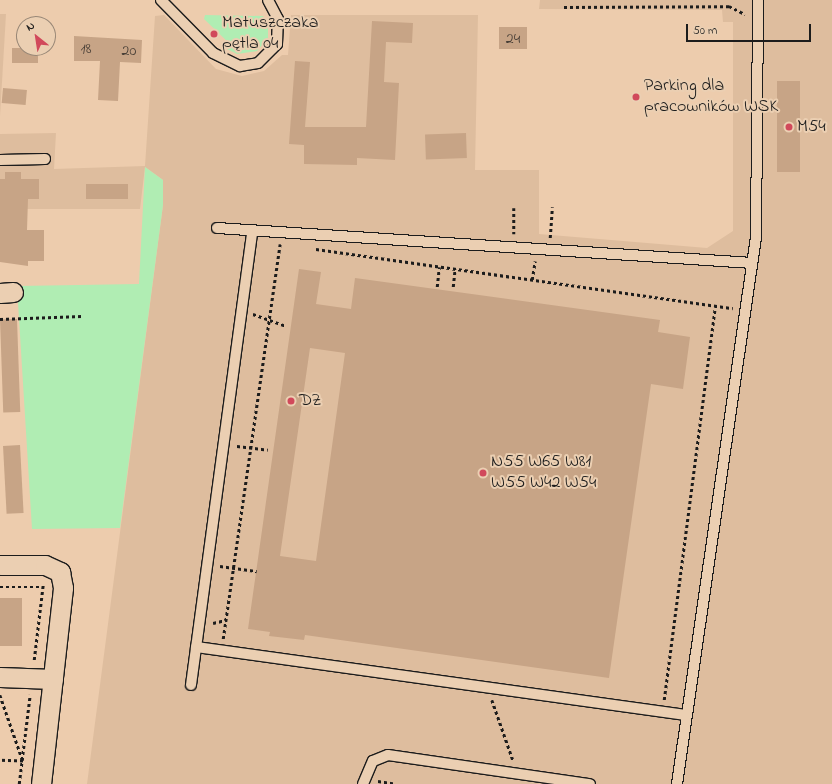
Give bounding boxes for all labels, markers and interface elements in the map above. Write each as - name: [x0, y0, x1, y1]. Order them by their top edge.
- place label: Matuszczaka pętla 04: [222, 13, 318, 56]
- north arrow: [16, 16, 56, 56]
- scale bar: [688, 16, 813, 42]
- text: N: [23, 18, 38, 35]
- text: 50 m: [693, 22, 717, 40]
- marker: Matuszczaka pętla 04: [209, 29, 219, 39]
- house number: 24: [506, 29, 520, 49]
- house number: 18: [80, 39, 92, 59]
- house number: 20: [122, 41, 136, 61]
- place label: Parking dla pracowników WSK: [644, 76, 778, 118]
- marker: Parking dla pracowników WSK: [631, 92, 641, 102]
- place label: M54: [797, 116, 826, 138]
- marker: M54: [784, 122, 794, 132]
- place label: DZ: [299, 390, 322, 412]
- marker: DZ: [286, 396, 296, 406]
- place label: N55 W65 W81 W55 W42 W54: [491, 452, 597, 494]
- marker: N55 W65 W81 W55 W42 W54: [478, 468, 488, 478]

